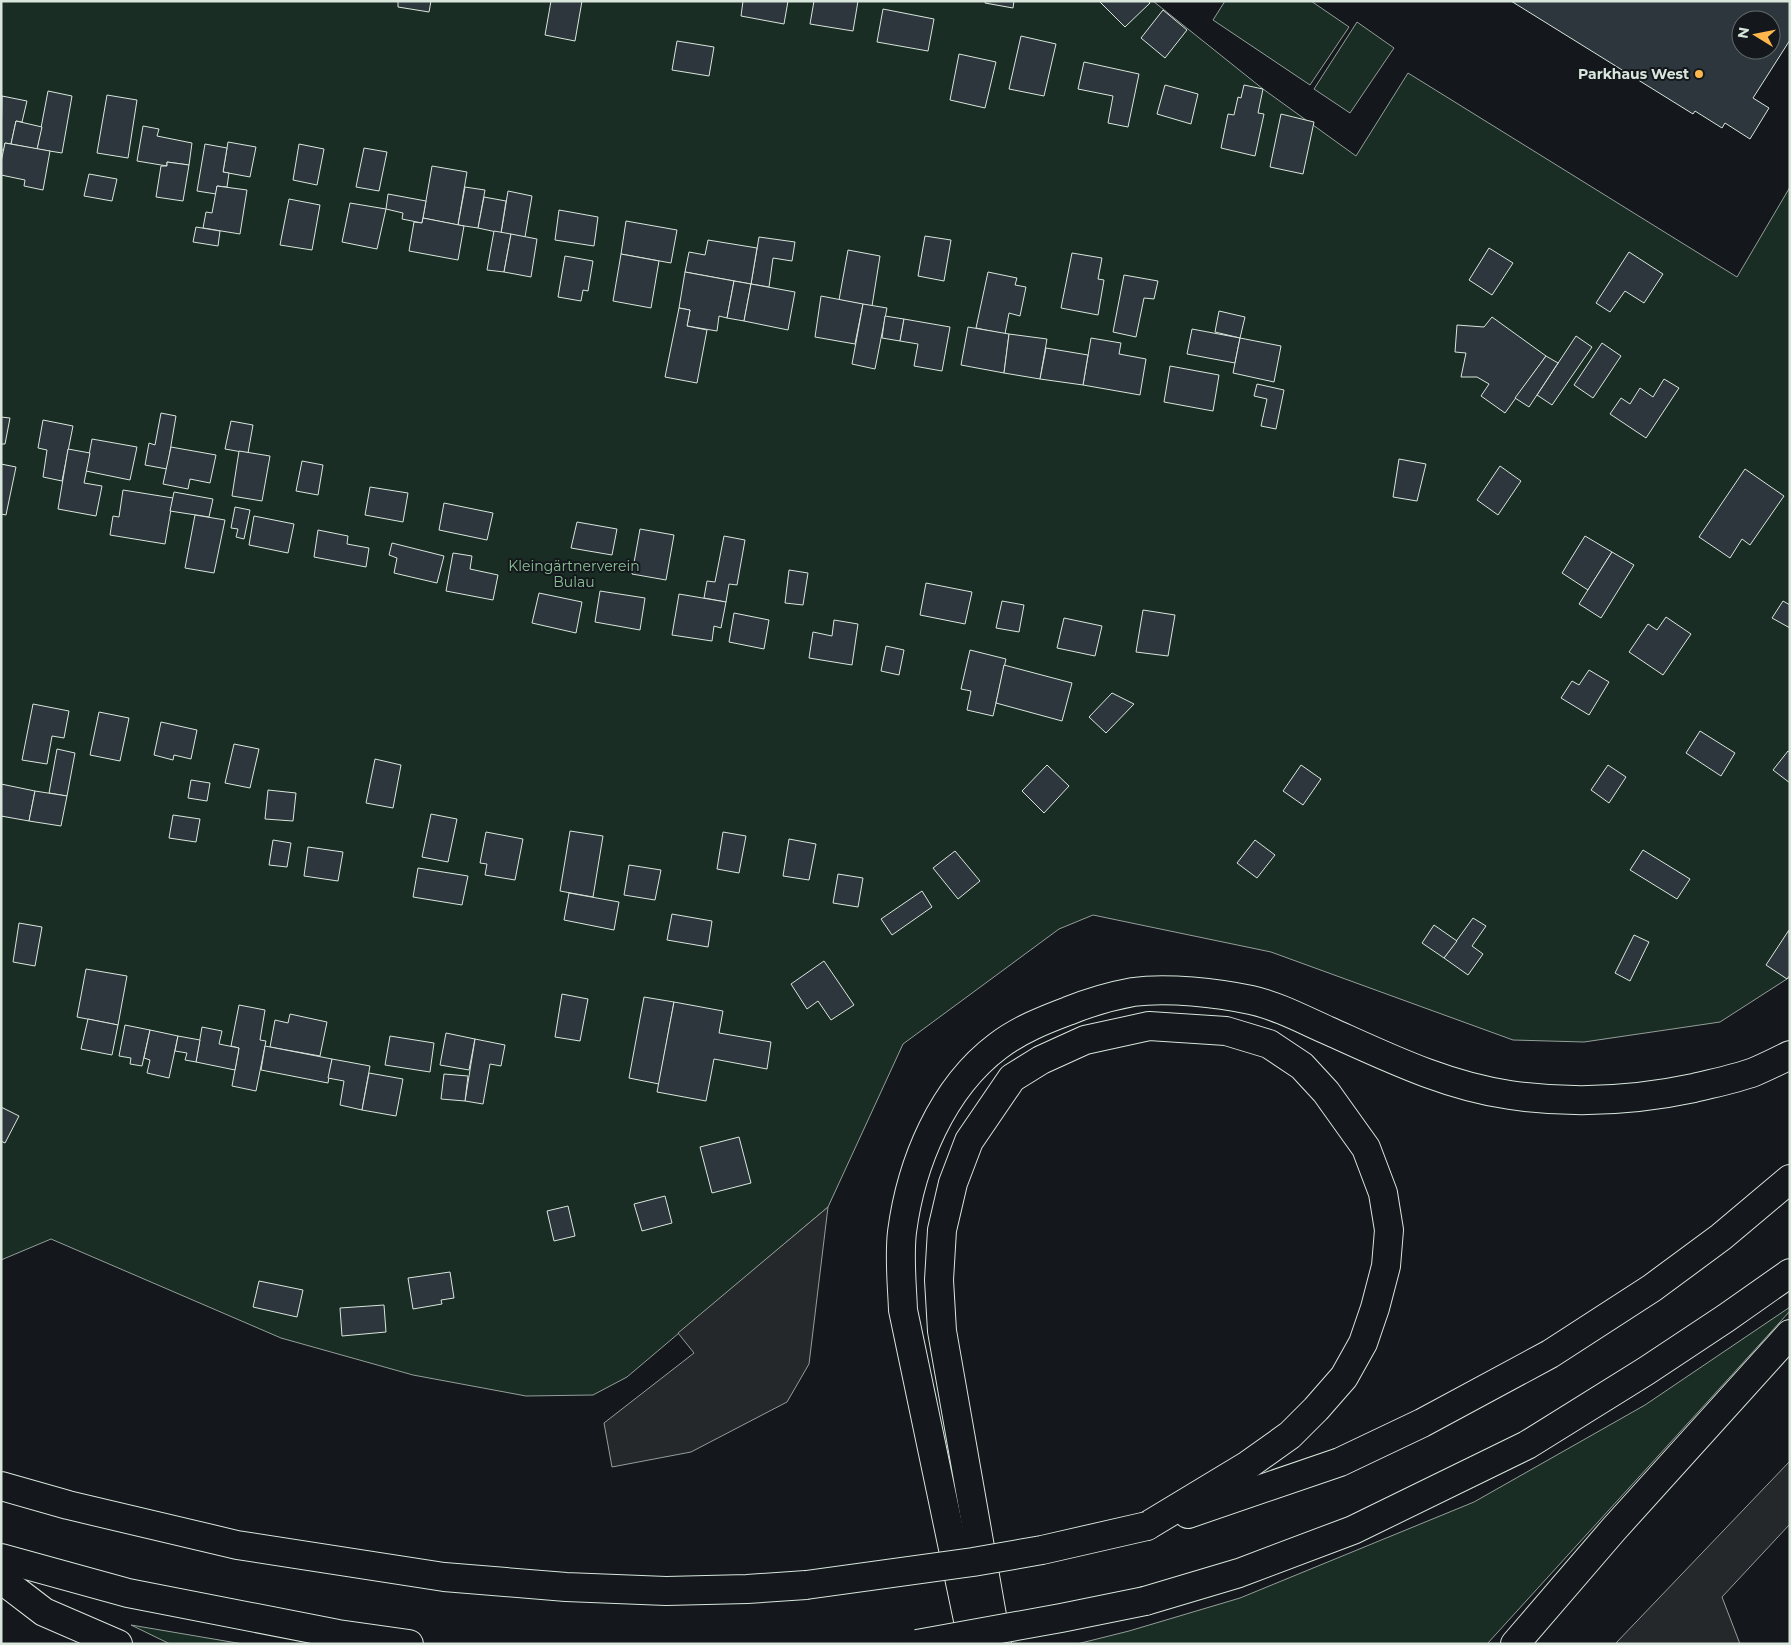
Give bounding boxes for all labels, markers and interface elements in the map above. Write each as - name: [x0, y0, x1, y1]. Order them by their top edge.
- north arrow: [1731, 10, 1781, 60]
- text: N: [1733, 26, 1753, 40]
- place label: Parkhaus West: [1578, 65, 1689, 83]
- marker: Parkhaus West: [1693, 68, 1705, 80]
- park label: Kleingärtnerverein Bulau: [508, 557, 640, 591]

